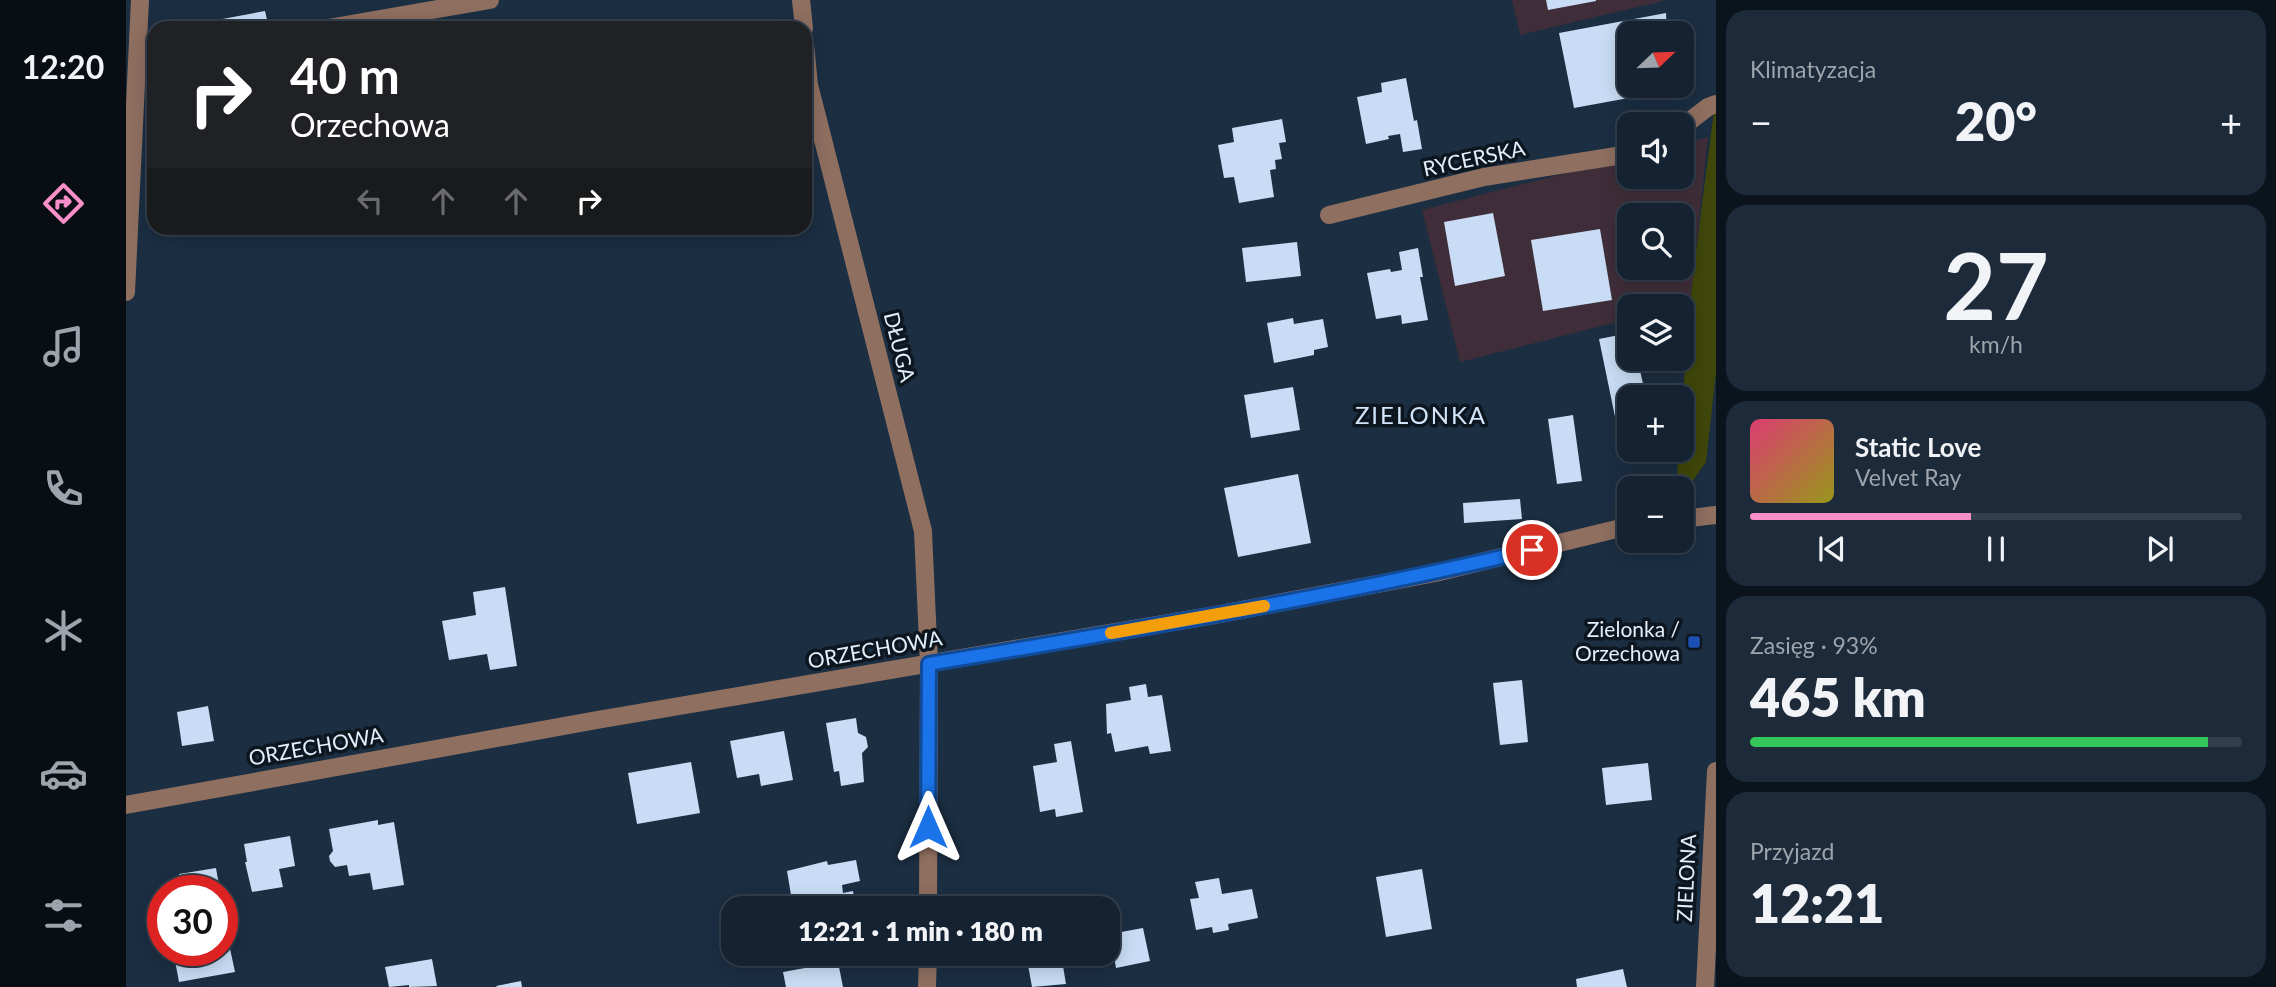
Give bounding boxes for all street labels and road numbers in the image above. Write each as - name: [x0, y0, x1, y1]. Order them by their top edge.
- street label: RYCERSKA: [1420, 134, 1528, 181]
- street label: DŁUGA: [880, 309, 921, 385]
- street label: ORZECHOWA: [806, 624, 945, 673]
- street label: ORZECHOWA: [247, 721, 386, 770]
- street label: ZIELONA: [1671, 833, 1700, 922]

